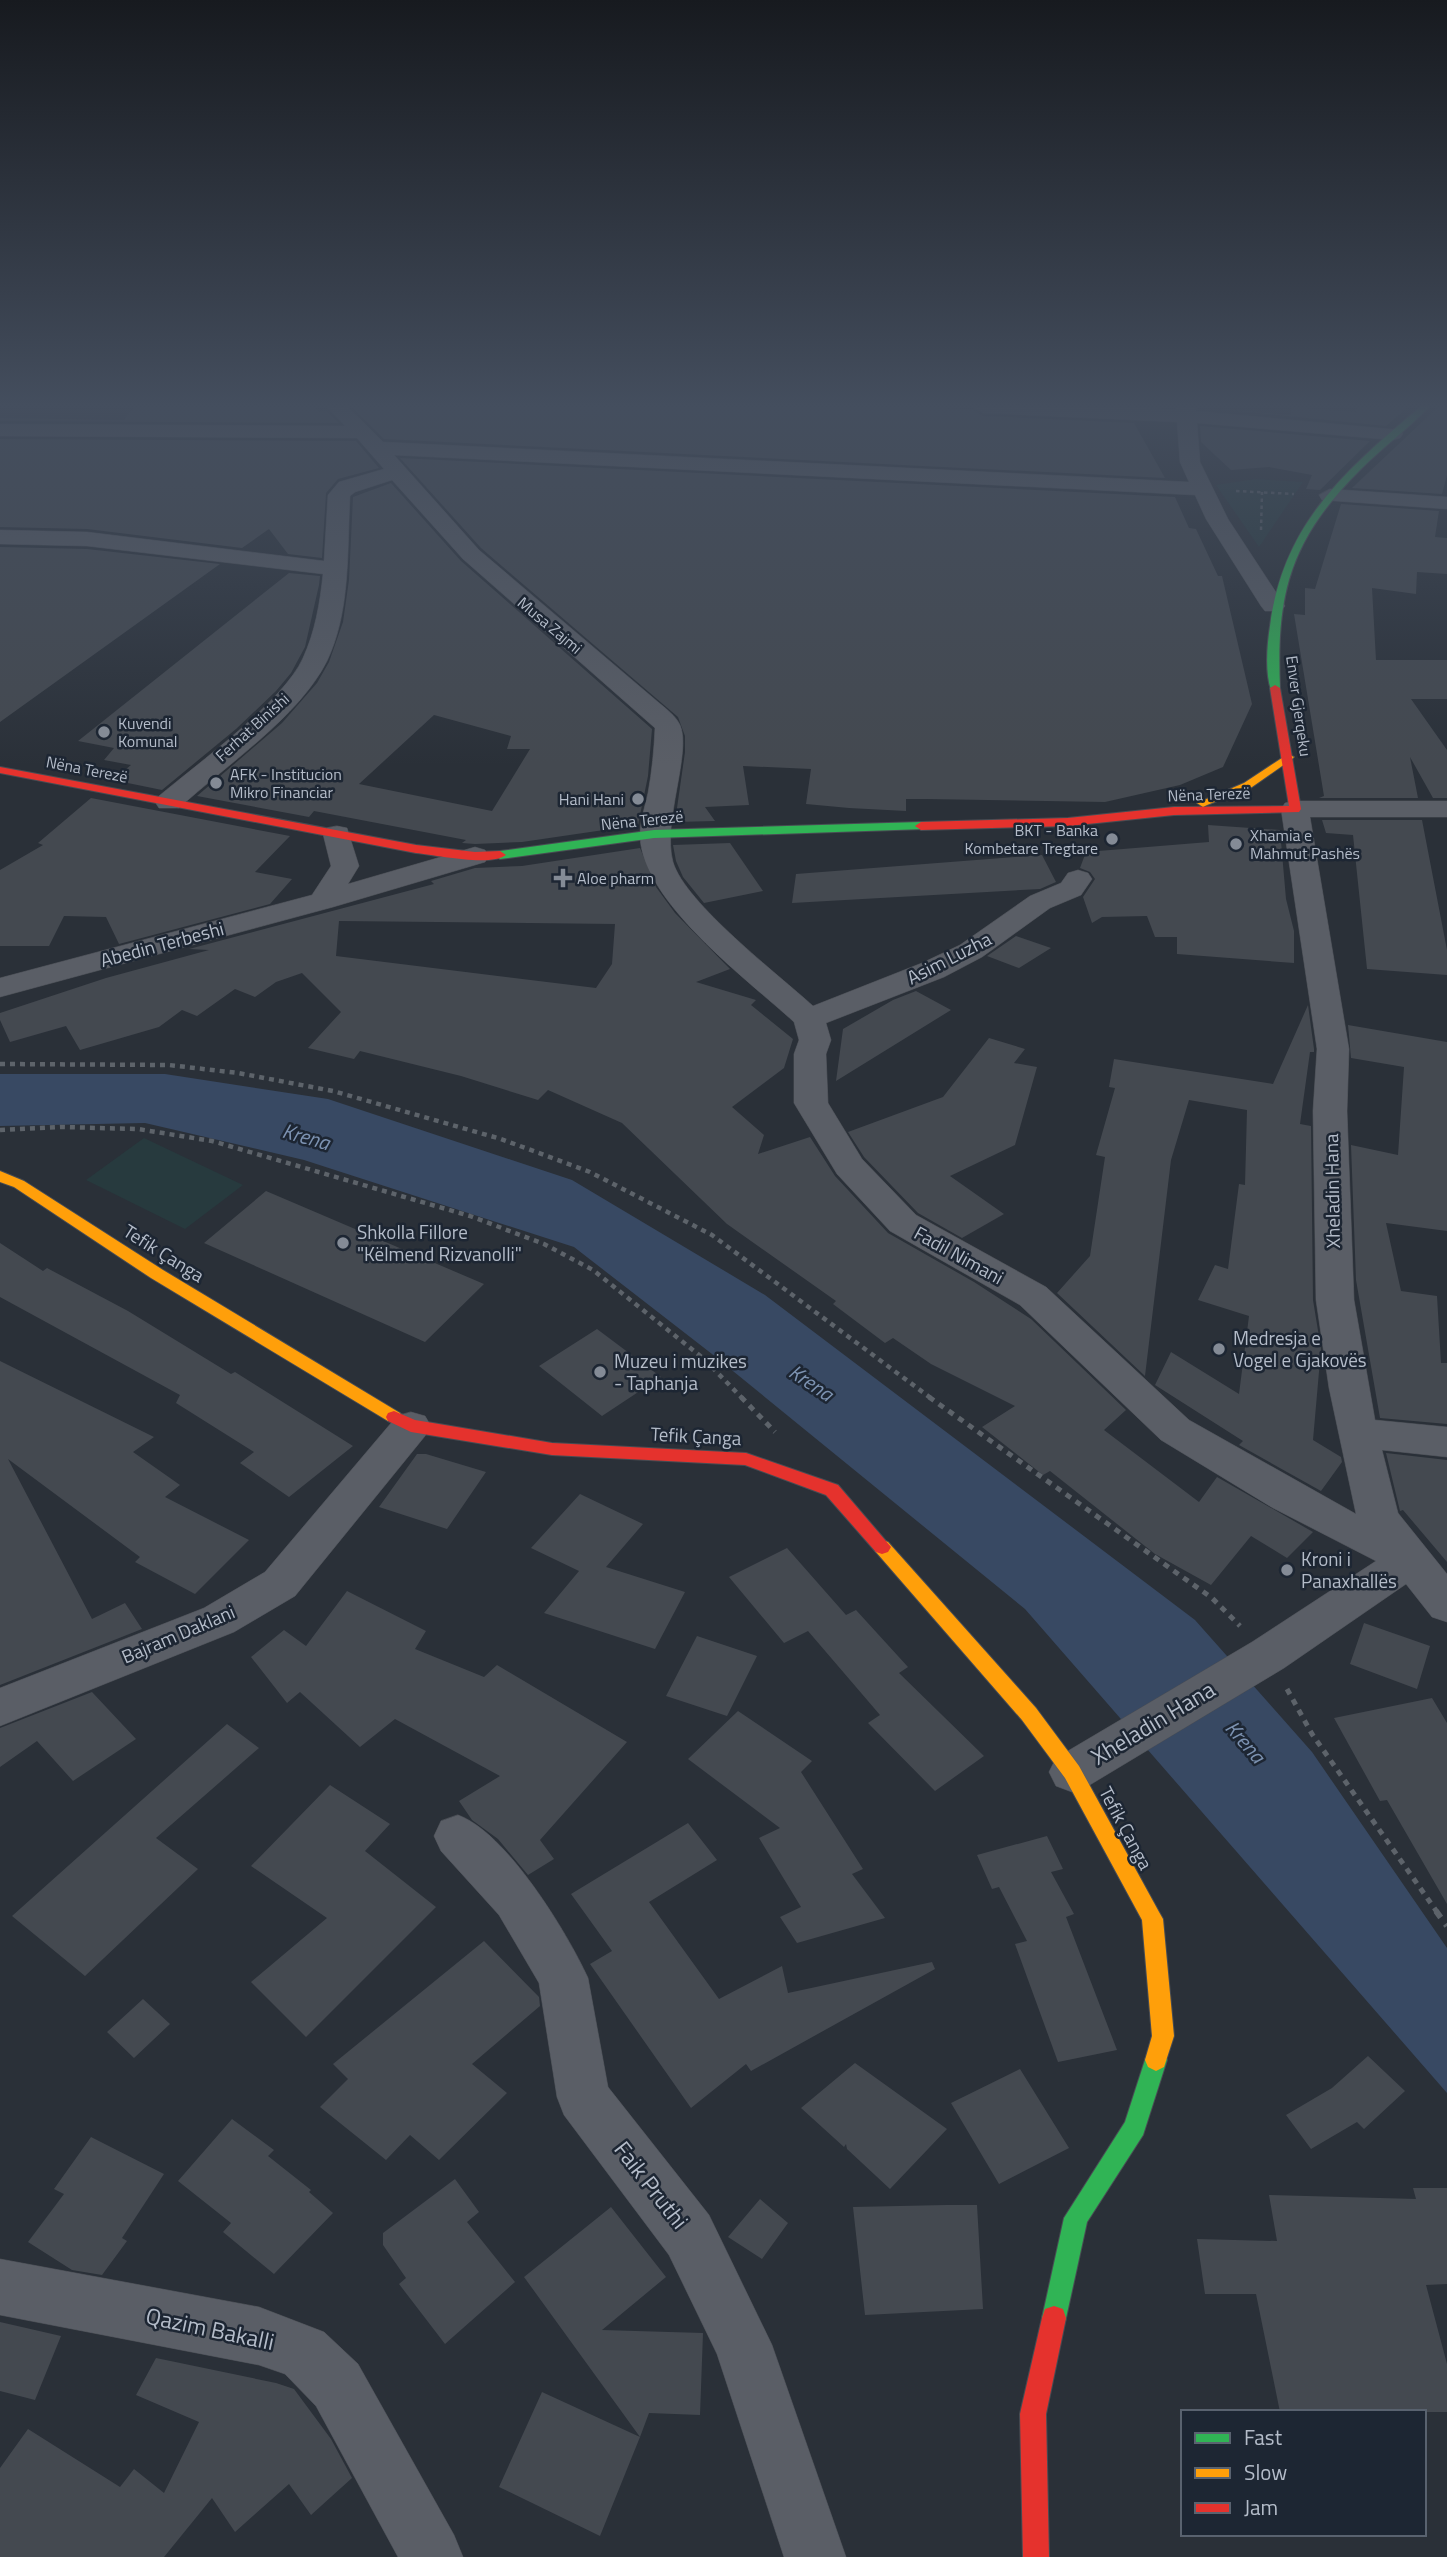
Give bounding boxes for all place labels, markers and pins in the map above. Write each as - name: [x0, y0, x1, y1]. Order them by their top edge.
- place label: Kuvendi Komunal: [118, 711, 178, 753]
- marker: Kuvendi Komunal: [96, 724, 112, 740]
- place label: AFK - Institucion Mikro Financiar: [230, 762, 342, 804]
- marker: AFK - Institucion Mikro Financiar: [208, 775, 224, 791]
- place label: Hani Hani: [559, 787, 624, 811]
- marker: Hani Hani: [630, 791, 646, 807]
- place label: BKT - Banka Kombetare Tregtare: [964, 818, 1098, 860]
- place label: Xhamia e Mahmut Pashës: [1250, 823, 1360, 865]
- marker: BKT - Banka Kombetare Tregtare: [1104, 831, 1120, 847]
- marker: Xhamia e Mahmut Pashës: [1228, 836, 1244, 852]
- place label: Aloe pharm: [577, 866, 654, 890]
- marker: Aloe pharm: [555, 870, 571, 886]
- place label: Shkolla Fillore "Këlmend Rizvanolli": [357, 1217, 522, 1268]
- marker: Shkolla Fillore "Këlmend Rizvanolli": [335, 1235, 351, 1251]
- place label: Medresja e Vogel e Gjakovës: [1233, 1323, 1367, 1374]
- marker: Medresja e Vogel e Gjakovës: [1211, 1341, 1227, 1357]
- place label: Muzeu i muzikes - Taphanja: [614, 1346, 747, 1397]
- marker: Muzeu i muzikes - Taphanja: [592, 1364, 608, 1380]
- place label: Kroni i Panaxhallës: [1301, 1544, 1397, 1595]
- marker: Kroni i Panaxhallës: [1279, 1562, 1295, 1578]

